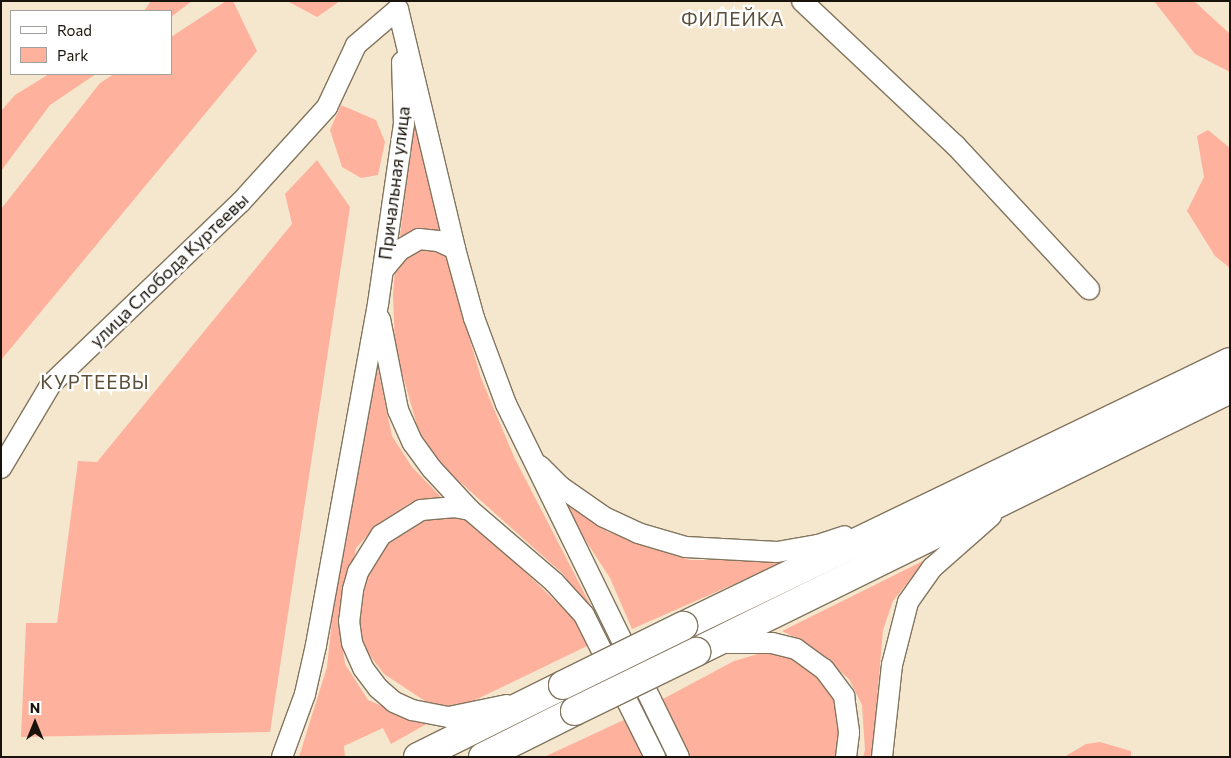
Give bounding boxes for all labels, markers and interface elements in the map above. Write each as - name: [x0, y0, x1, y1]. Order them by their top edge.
- district label: ФИЛЕЙКА: [680, 8, 786, 30]
- legend: [10, 10, 172, 75]
- text: Road: [57, 21, 92, 39]
- text: Park: [57, 46, 88, 64]
- street label: Причальная улица: [374, 105, 414, 261]
- street label: улица Слобода Куртеевы: [85, 189, 253, 351]
- district label: КУРТЕЕВЫ: [39, 371, 151, 393]
- north arrow: [10, 698, 60, 748]
- text: N: [30, 699, 40, 716]

